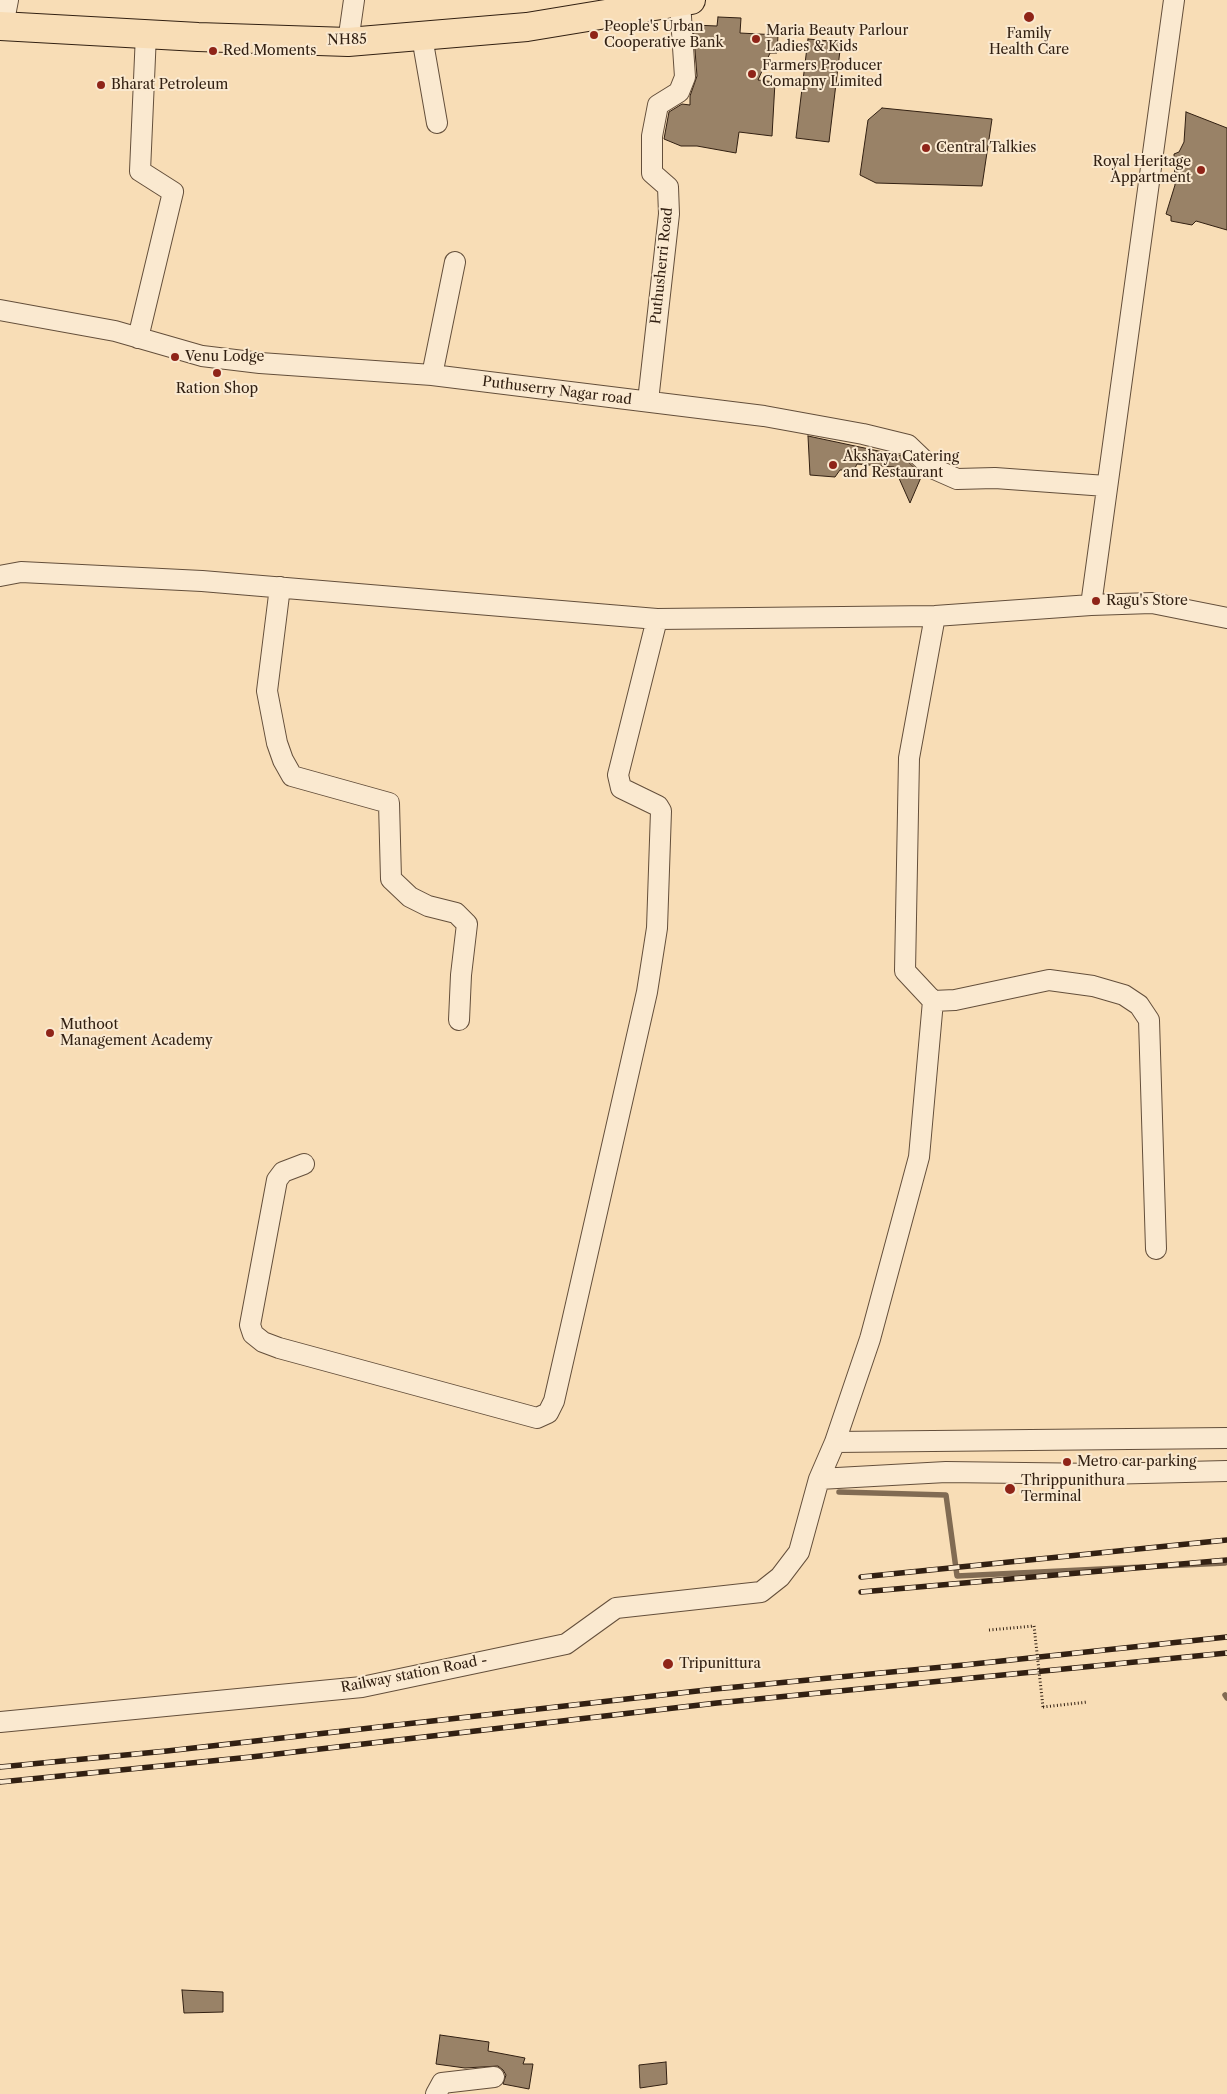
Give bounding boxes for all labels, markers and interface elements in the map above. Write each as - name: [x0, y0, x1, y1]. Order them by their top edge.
- marker: Family Health Care: [1022, 10, 1036, 24]
- place label: People's Urban Cooperative Bank: [604, 19, 723, 52]
- place label: Maria Beauty Parlour Ladies & Kids: [766, 23, 908, 56]
- place label: Family Health Care: [989, 26, 1069, 58]
- marker: People's Urban Cooperative Bank: [588, 29, 600, 41]
- street label: NH85: [327, 31, 367, 49]
- marker: Maria Beauty Parlour Ladies & Kids: [750, 33, 762, 45]
- place label: Red Moments: [223, 43, 316, 59]
- marker: Red Moments: [207, 45, 219, 57]
- place label: Farmers Producer Comapny Limited: [762, 58, 882, 90]
- marker: Farmers Producer Comapny Limited: [746, 68, 758, 80]
- place label: Bharat Petroleum: [111, 77, 228, 93]
- marker: Bharat Petroleum: [95, 79, 107, 91]
- place label: Central Talkies: [936, 140, 1036, 156]
- marker: Central Talkies: [920, 142, 932, 154]
- place label: Royal Heritage Appartment: [1093, 154, 1191, 186]
- marker: Royal Heritage Appartment: [1195, 164, 1207, 176]
- street label: Puthusherri Road: [648, 207, 676, 325]
- place label: Venu Lodge: [185, 349, 264, 365]
- marker: Venu Lodge: [169, 351, 181, 363]
- marker: Ration Shop: [211, 367, 223, 379]
- street label: Puthuserry Nagar road: [481, 373, 633, 409]
- place label: Ration Shop: [176, 381, 258, 397]
- place label: Akshaya Catering and Restaurant: [843, 449, 959, 482]
- marker: Akshaya Catering and Restaurant: [827, 459, 839, 471]
- place label: Ragu's Store: [1106, 593, 1188, 609]
- marker: Ragu's Store: [1090, 595, 1102, 607]
- place label: Muthoot Management Academy: [60, 1017, 213, 1050]
- marker: Muthoot Management Academy: [44, 1027, 56, 1039]
- place label: Metro car parking: [1077, 1454, 1196, 1470]
- marker: Metro car parking: [1061, 1456, 1073, 1468]
- place label: Thrippunithura Terminal: [1021, 1473, 1125, 1505]
- marker: Thrippunithura Terminal: [1003, 1482, 1017, 1496]
- street label: Railway station Road -: [339, 1652, 489, 1696]
- place label: Tripunittura: [679, 1656, 761, 1672]
- marker: Tripunittura: [661, 1657, 675, 1671]

